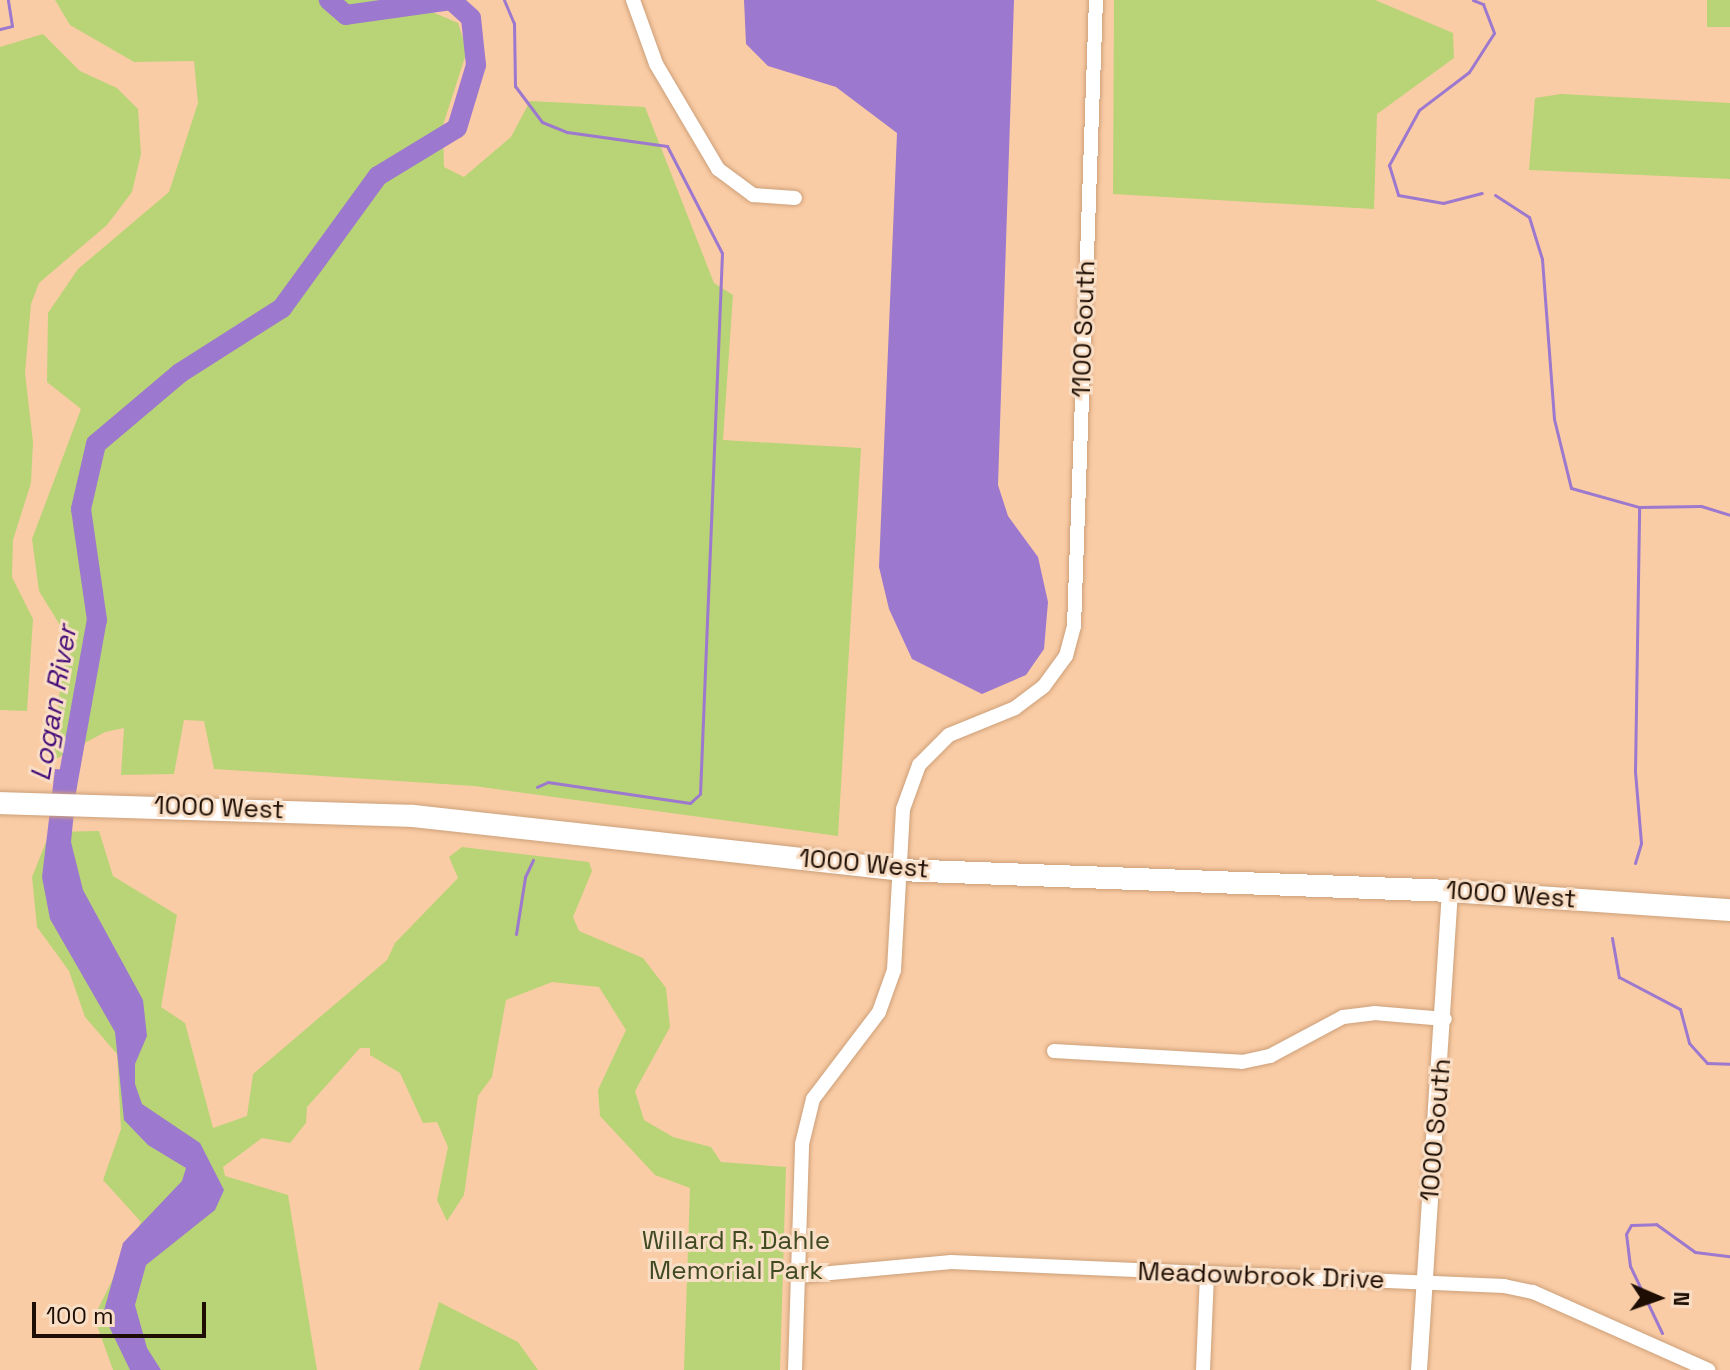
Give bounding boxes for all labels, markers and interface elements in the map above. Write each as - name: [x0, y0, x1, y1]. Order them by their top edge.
- street label: 1100 South: [1066, 260, 1102, 398]
- water label: Logan River: [23, 623, 83, 783]
- street label: 1000 West: [153, 790, 285, 826]
- street label: 1000 West: [798, 843, 930, 885]
- street label: 1000 West: [1445, 875, 1577, 915]
- street label: 1000 South: [1414, 1057, 1458, 1203]
- park label: Willard R. Dahle Memorial Park: [641, 1225, 831, 1286]
- street label: Meadowbrook Drive: [1137, 1256, 1385, 1296]
- north arrow: [1618, 1258, 1698, 1338]
- scale bar: [36, 1286, 210, 1336]
- text: N: [1668, 1291, 1696, 1307]
- text: 100 m: [46, 1300, 114, 1331]

